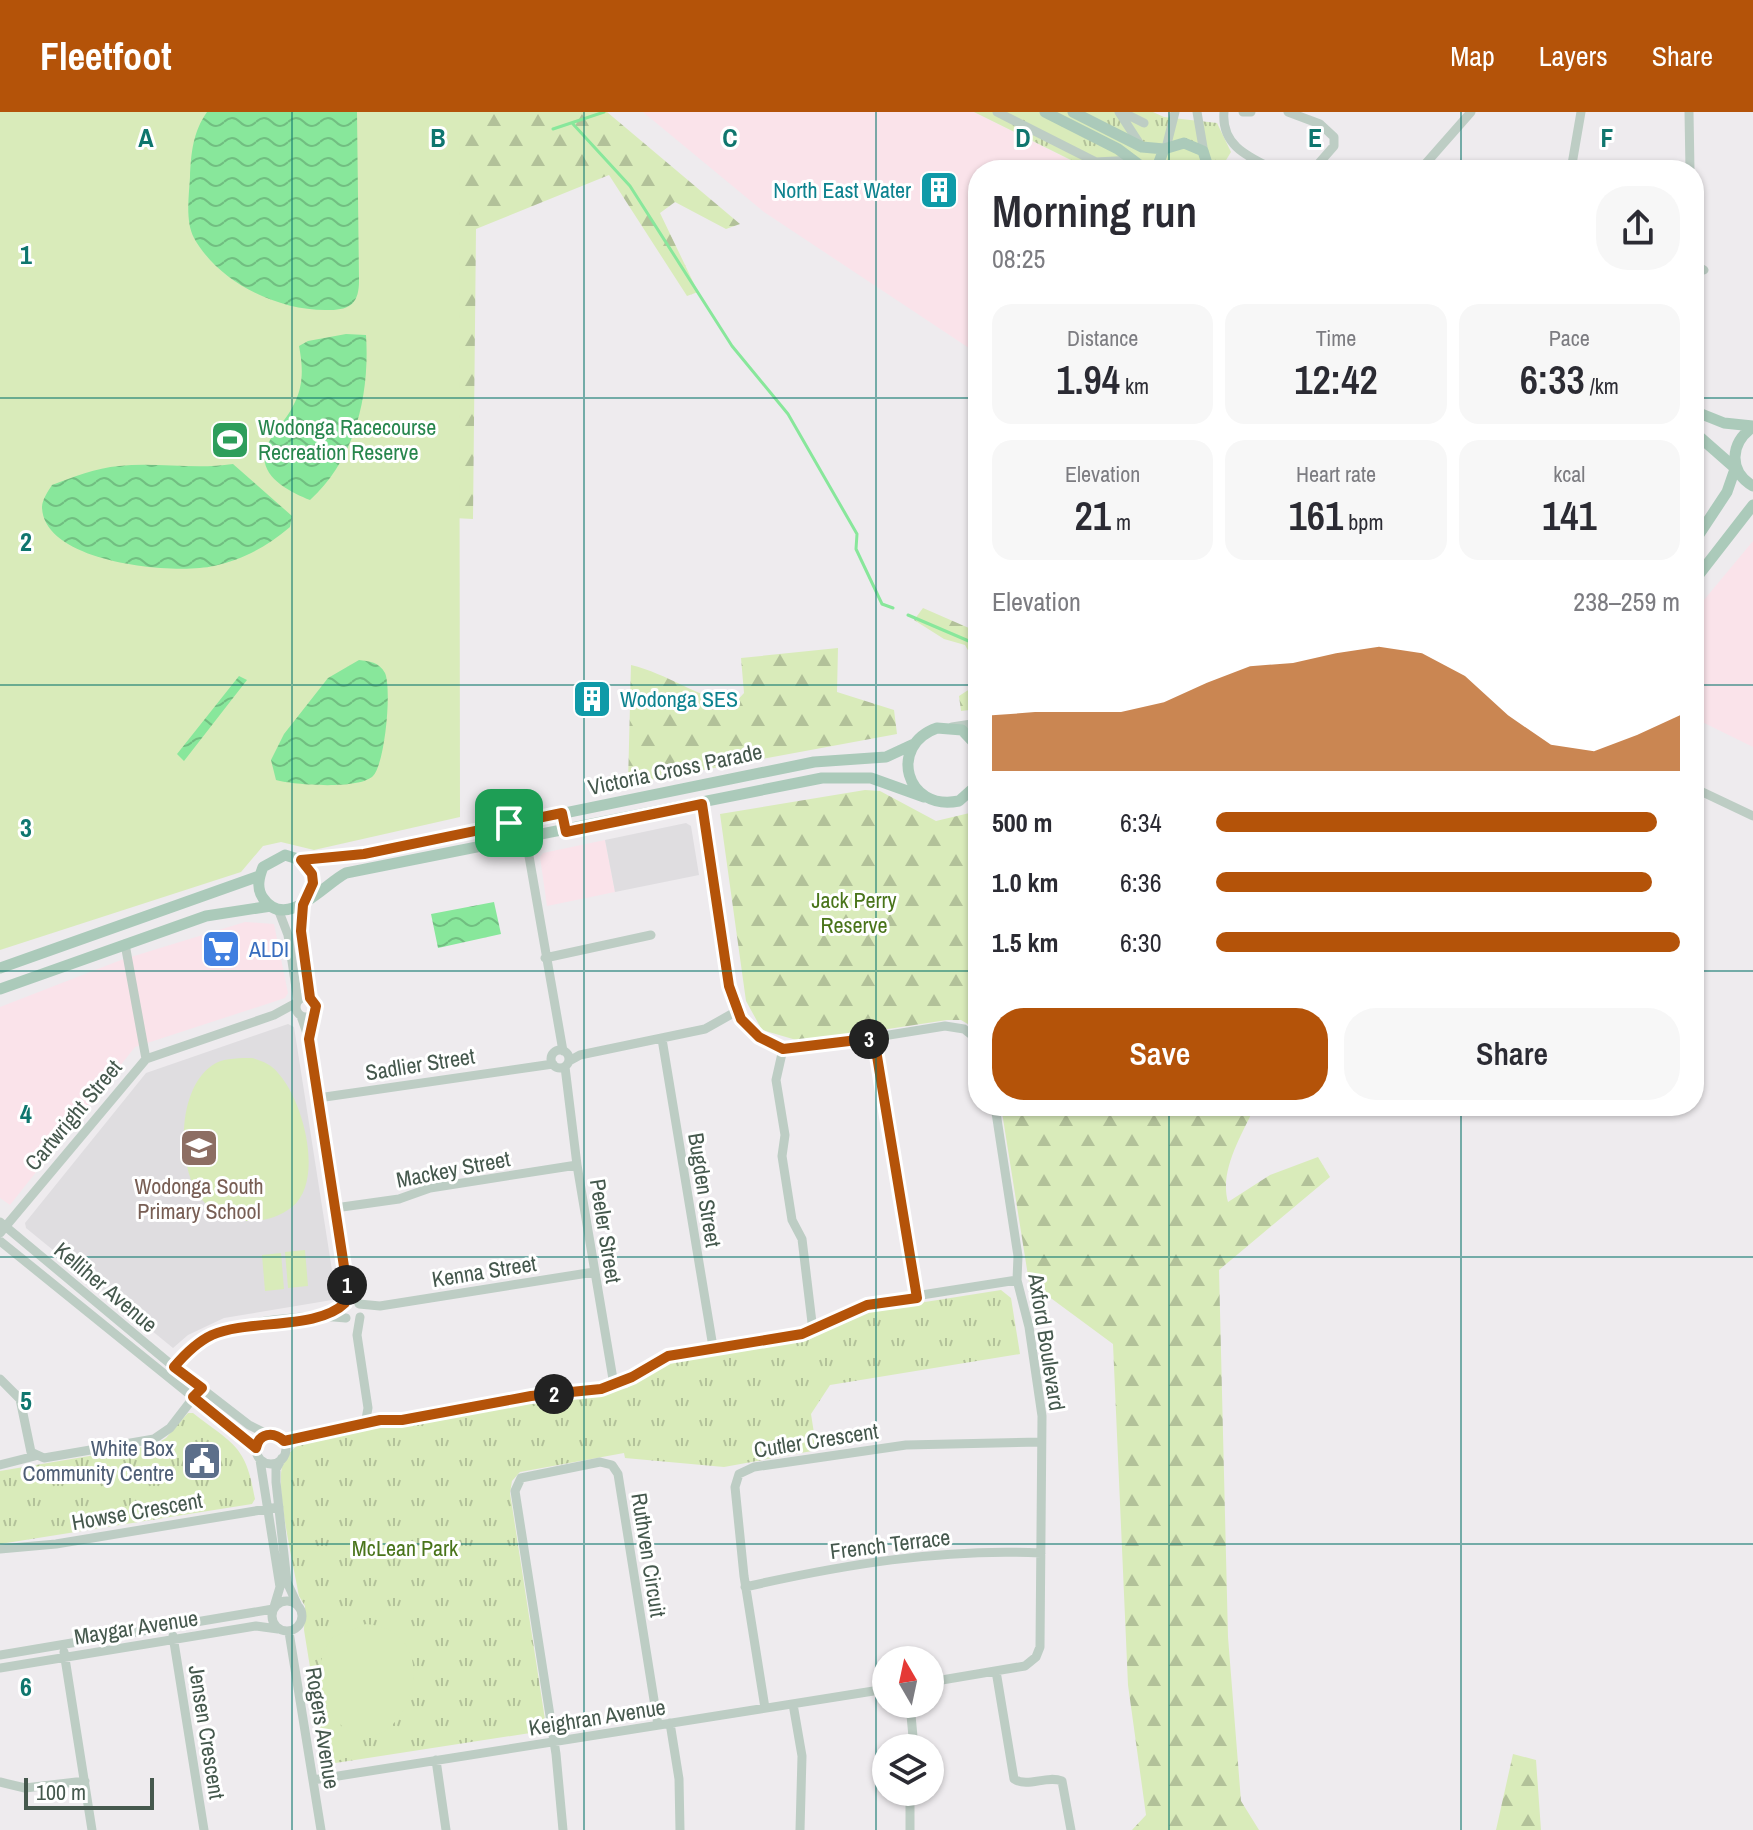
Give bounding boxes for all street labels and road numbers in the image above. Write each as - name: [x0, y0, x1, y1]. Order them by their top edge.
- street label: Victoria Cross Parade: [585, 736, 765, 802]
- street label: Sadlier Street: [363, 1041, 477, 1087]
- street label: Cartwright Street: [18, 1053, 128, 1177]
- street label: Bugden Street: [681, 1131, 729, 1249]
- street label: Mackey Street: [394, 1143, 512, 1195]
- street label: Peeler Street: [583, 1177, 629, 1285]
- street label: Kelliher Avenue: [48, 1235, 164, 1339]
- street label: Kenna Street: [430, 1248, 538, 1294]
- street label: Axford Boulevard: [1021, 1270, 1073, 1413]
- street label: Cutler Crescent: [752, 1415, 880, 1465]
- street label: Howse Crescent: [69, 1485, 205, 1537]
- street label: Ruthven Circuit: [624, 1491, 674, 1619]
- street label: French Terrace: [828, 1522, 952, 1566]
- street label: Maygar Avenue: [72, 1602, 200, 1652]
- street label: Jensen Crescent: [182, 1663, 232, 1801]
- street label: Rogers Avenue: [299, 1665, 347, 1791]
- street label: Keighran Avenue: [526, 1691, 668, 1743]

